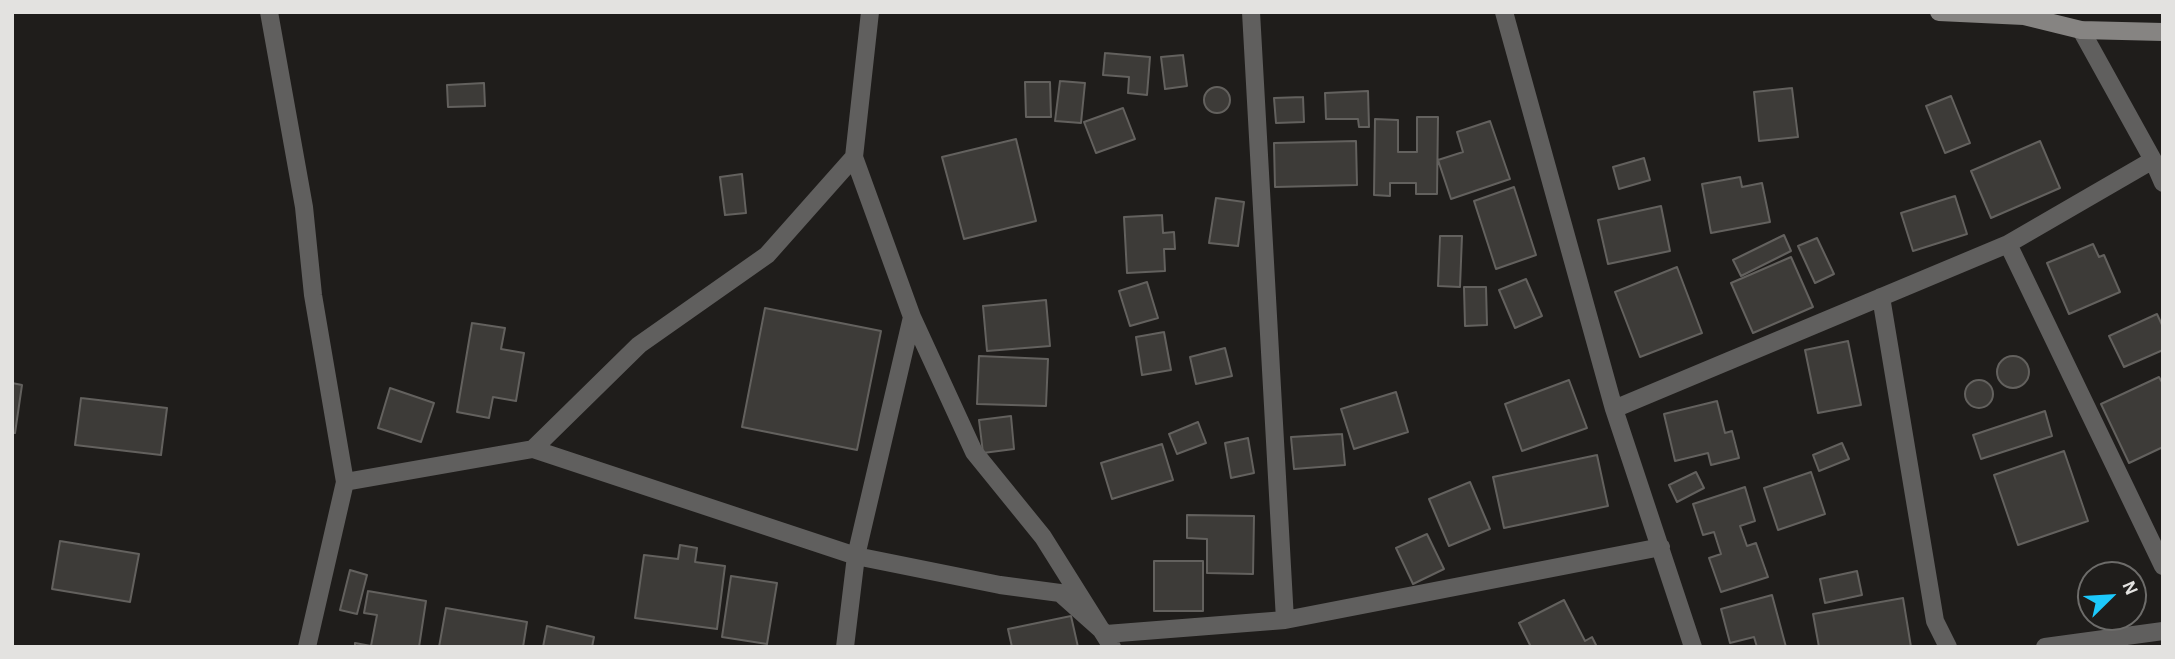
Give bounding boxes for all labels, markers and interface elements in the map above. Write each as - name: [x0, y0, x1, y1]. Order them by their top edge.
- north arrow: [2077, 561, 2147, 631]
- text: N: [2118, 578, 2141, 598]

